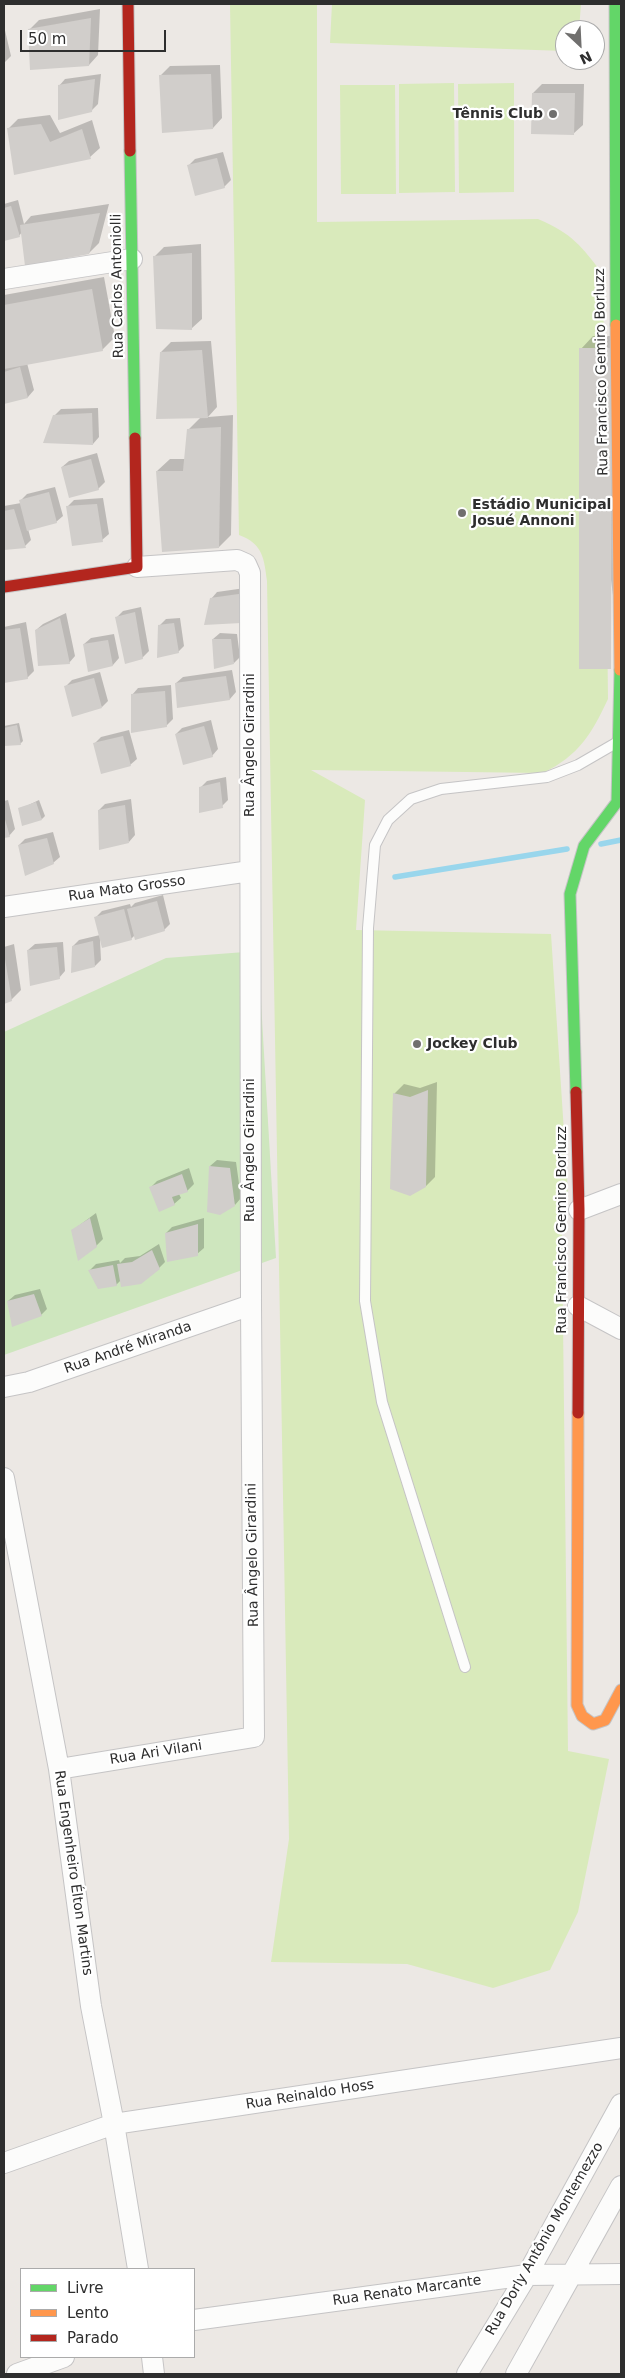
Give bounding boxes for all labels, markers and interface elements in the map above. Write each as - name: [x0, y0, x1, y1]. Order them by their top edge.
- scale bar: [22, 20, 169, 52]
- north arrow: [555, 20, 605, 70]
- text: 50 m: [28, 30, 66, 48]
- text: N: [577, 48, 595, 67]
- place label: Tênnis Club: [452, 106, 543, 122]
- marker: Tênnis Club: [547, 108, 559, 120]
- street label: Rua Carlos Antoniolli: [108, 213, 128, 359]
- street label: Rua Francisco Gemiro Borluzz: [592, 268, 612, 476]
- place label: Estádio Municipal Josué Annoni: [472, 497, 611, 530]
- marker: Estádio Municipal Josué Annoni: [456, 507, 468, 519]
- street label: Rua Ângelo Girardini: [242, 673, 258, 817]
- street label: Rua Mato Grosso: [67, 872, 187, 906]
- place label: Jockey Club: [427, 1036, 518, 1052]
- marker: Jockey Club: [411, 1038, 423, 1050]
- street label: Rua Ângelo Girardini: [242, 1078, 258, 1222]
- street label: Rua Francisco Gemiro Borluzz: [554, 1126, 570, 1334]
- street label: Rua André Miranda: [62, 1318, 194, 1378]
- street label: Rua Ângelo Girardini: [243, 1483, 263, 1627]
- street label: Rua Ari Vilani: [109, 1737, 203, 1769]
- street label: Rua Engenheiro Élton Martins: [50, 1769, 96, 1977]
- street label: Rua Reinaldo Hoss: [245, 2077, 375, 2113]
- street label: Rua Dorly Antônio Montemezzo: [483, 2139, 607, 2339]
- legend: [20, 2268, 195, 2358]
- street label: Rua Renato Marcante: [332, 2272, 482, 2310]
- text: Livre: [67, 2279, 103, 2297]
- text: Lento: [67, 2304, 109, 2322]
- text: Parado: [67, 2329, 119, 2347]

